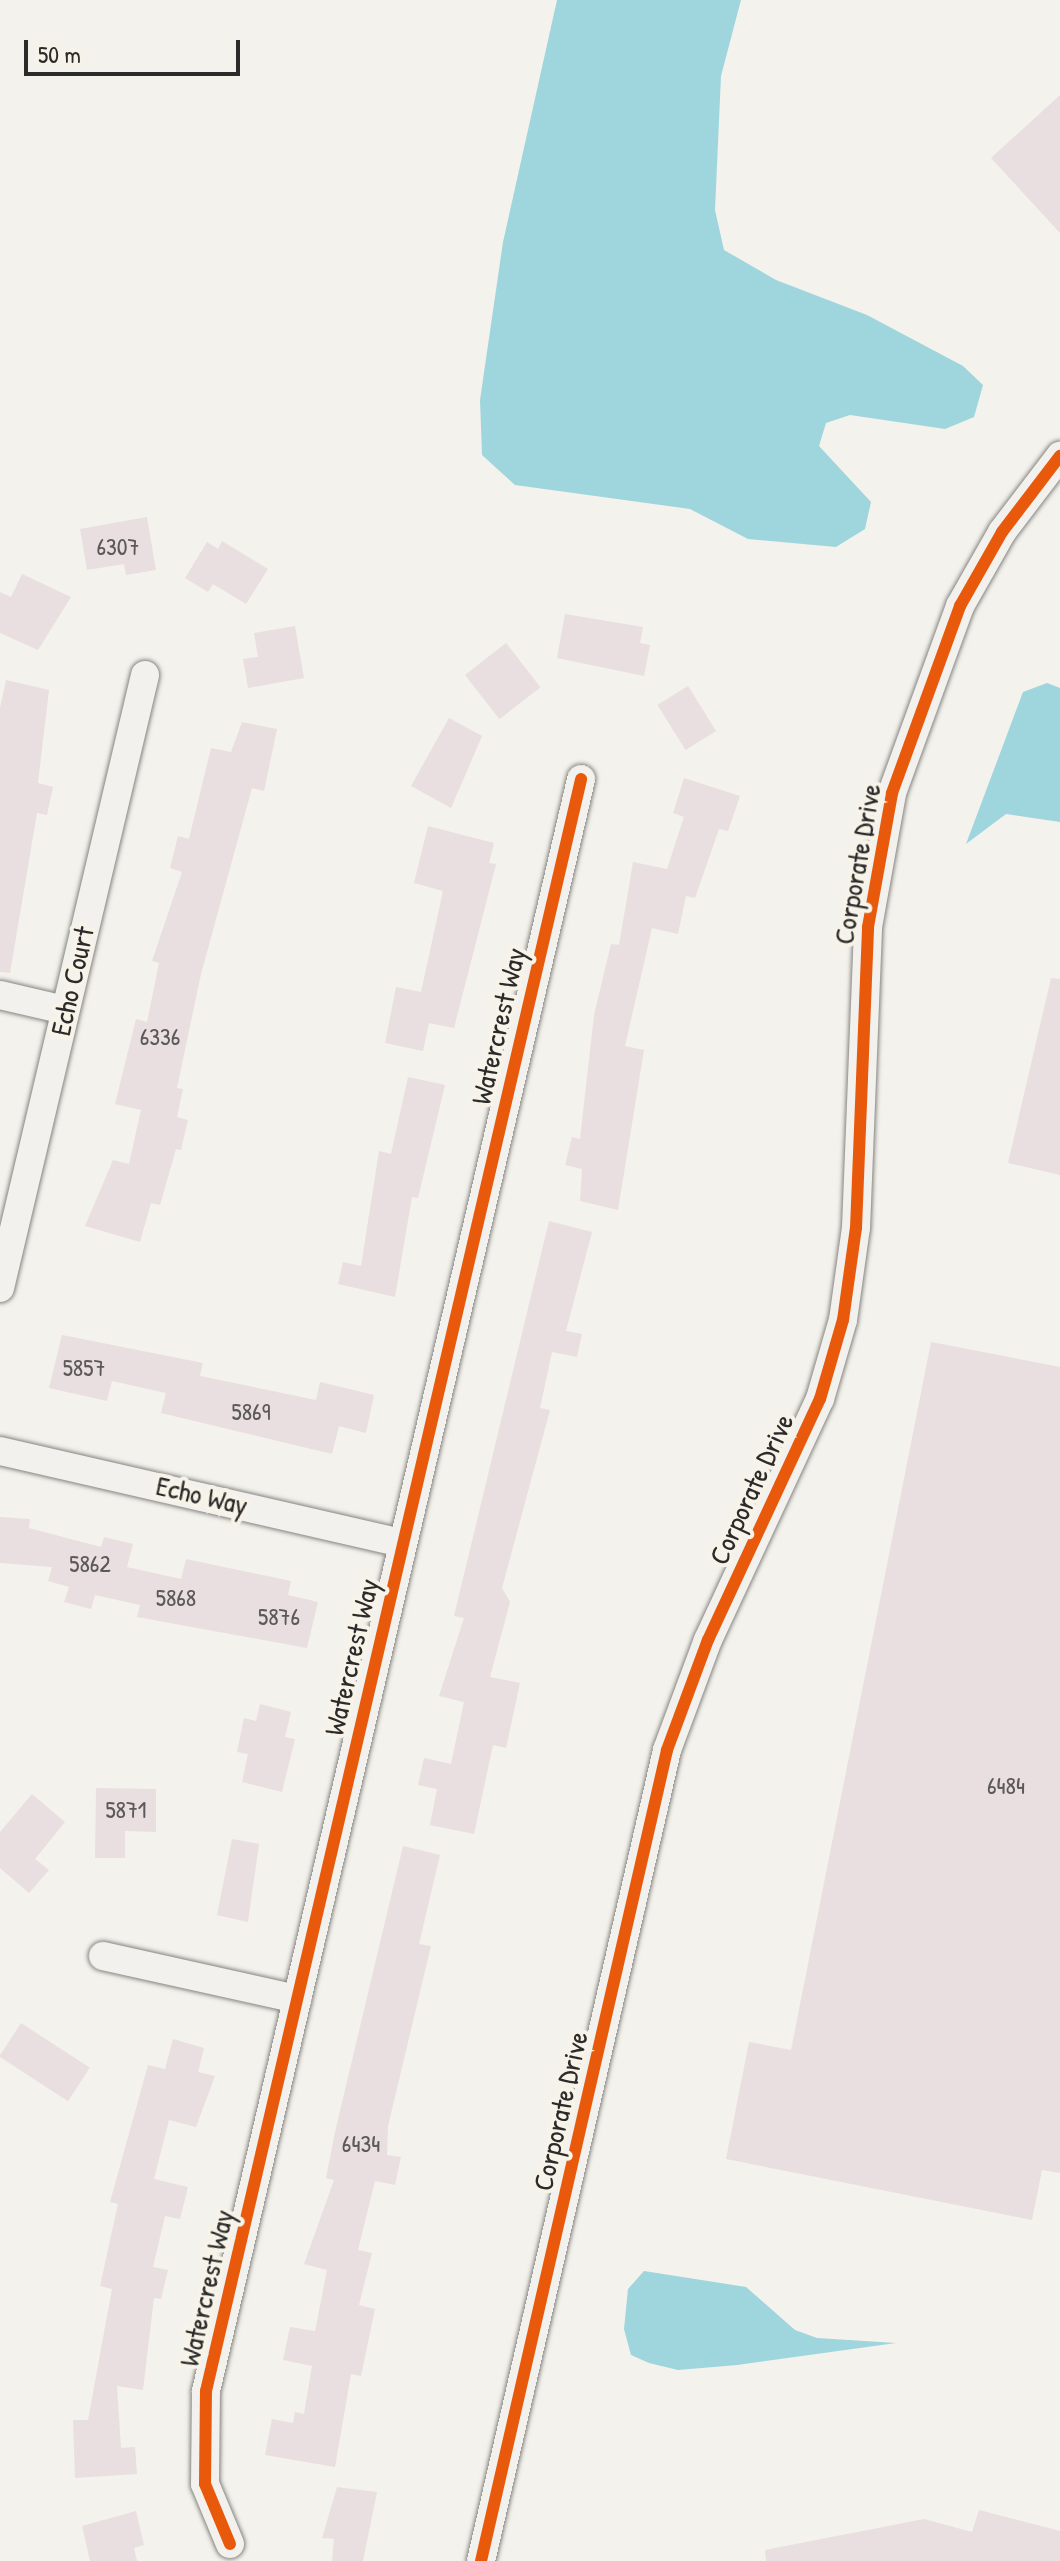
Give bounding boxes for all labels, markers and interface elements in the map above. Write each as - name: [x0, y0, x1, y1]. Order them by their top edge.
- scale bar: [28, 24, 244, 74]
- text: 50 m: [38, 38, 81, 70]
- house number: 6307: [97, 533, 139, 561]
- street label: Corporate Drive: [826, 781, 888, 947]
- street label: Echo Court: [43, 923, 101, 1039]
- street label: Watercrest Way: [464, 945, 532, 1107]
- house number: 6336: [140, 1023, 180, 1051]
- house number: 5857: [63, 1354, 105, 1382]
- house number: 5869: [232, 1398, 270, 1426]
- street label: Corporate Drive: [701, 1408, 801, 1570]
- street label: Echo Way: [153, 1468, 251, 1522]
- house number: 5862: [69, 1550, 111, 1578]
- street label: Watercrest Way: [317, 1576, 385, 1738]
- house number: 5868: [156, 1584, 196, 1612]
- house number: 5876: [258, 1603, 300, 1631]
- house number: 6484: [987, 1772, 1025, 1800]
- house number: 5871: [105, 1796, 147, 1824]
- street label: Corporate Drive: [525, 2028, 595, 2194]
- house number: 6434: [342, 2130, 380, 2158]
- street label: Watercrest Way: [172, 2207, 240, 2369]

